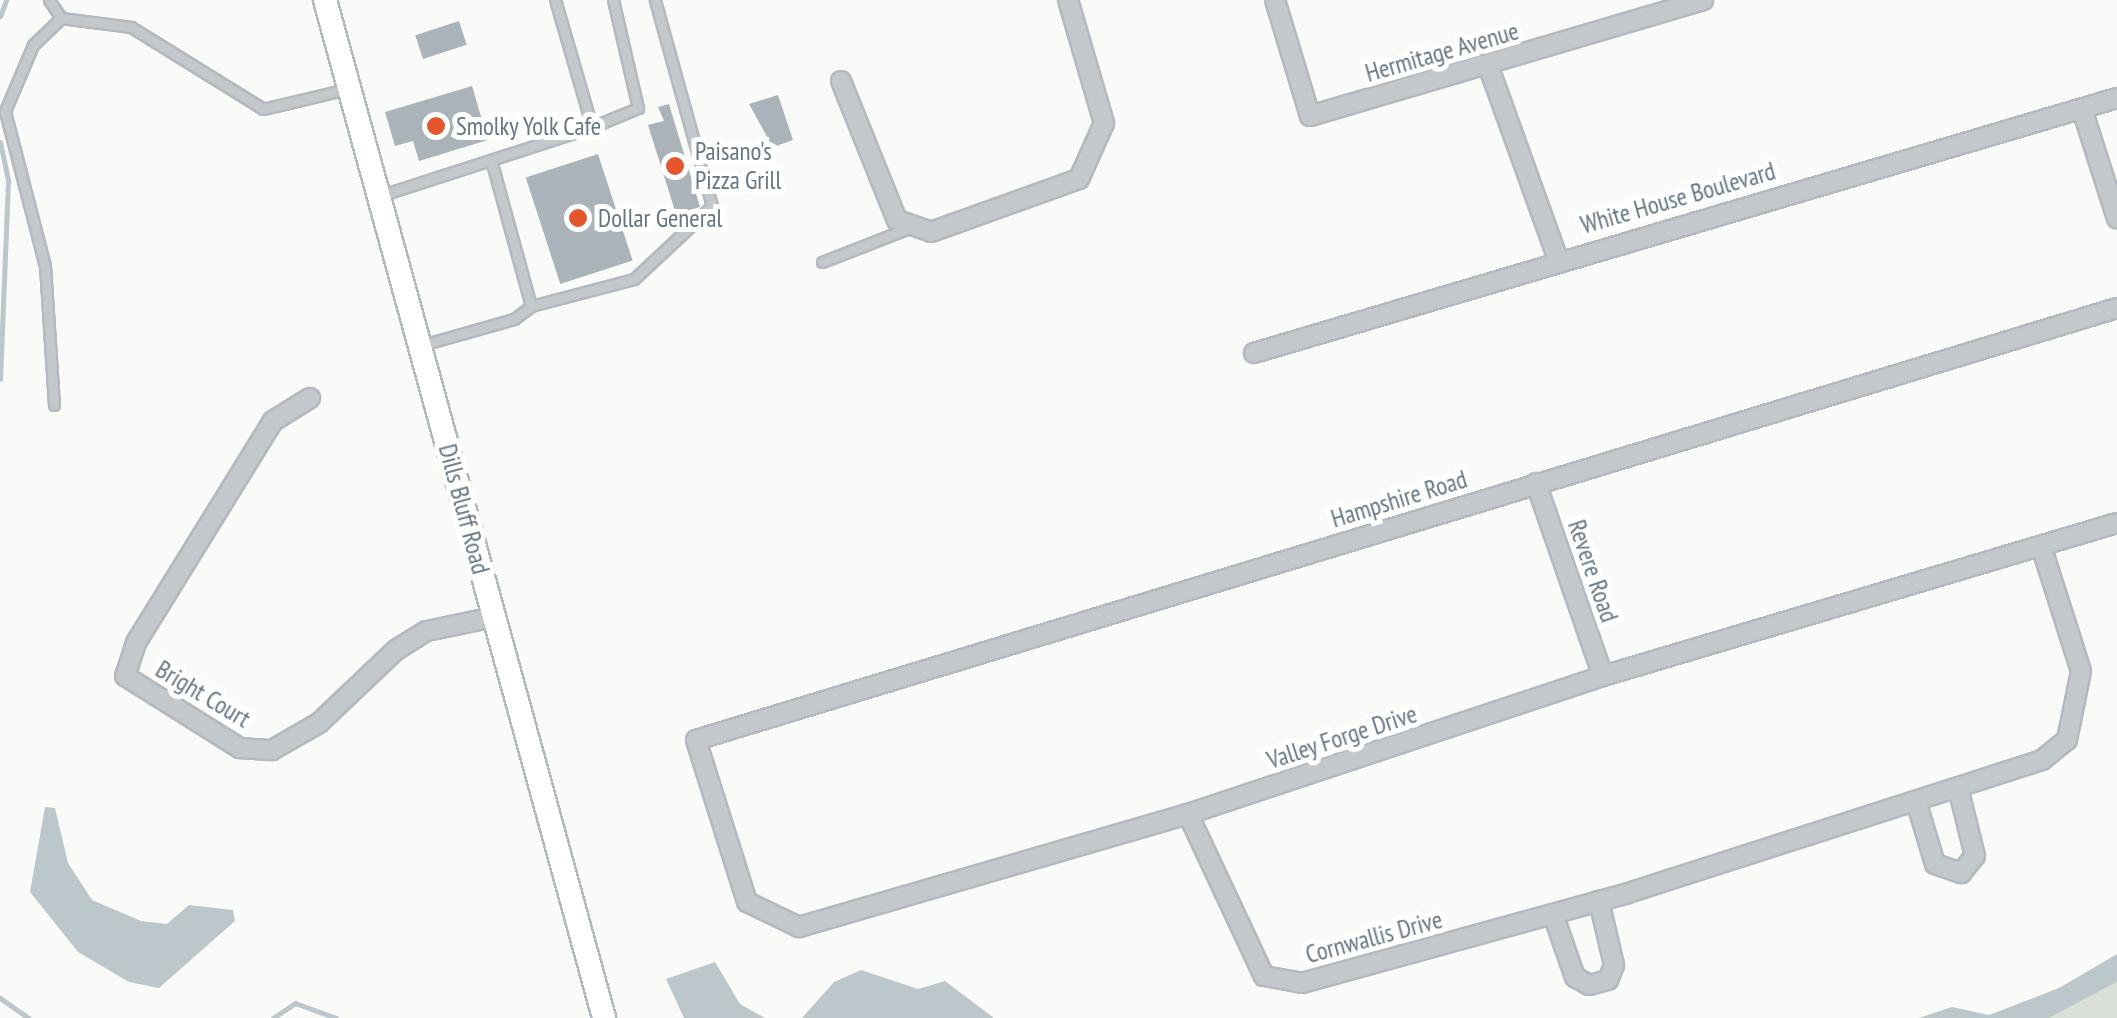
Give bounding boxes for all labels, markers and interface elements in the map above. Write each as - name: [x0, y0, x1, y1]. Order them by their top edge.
- street label: Hermitage Avenue: [1362, 16, 1522, 88]
- place label: Smolky Yolk Cafe: [456, 111, 603, 141]
- marker: Smolky Yolk Cafe: [425, 115, 447, 137]
- place label: Paisano's Pizza Grill: [695, 137, 781, 196]
- marker: Paisano's Pizza Grill: [664, 155, 686, 177]
- street label: White House Boulevard: [1577, 156, 1779, 240]
- place label: Dollar General: [598, 203, 722, 233]
- marker: Dollar General: [567, 207, 589, 229]
- street label: Dills Bluff Road: [432, 441, 496, 577]
- street label: Hampshire Road: [1327, 464, 1471, 534]
- street label: Revere Road: [1562, 516, 1624, 626]
- street label: Bright Court: [150, 654, 256, 734]
- street label: Valley Forge Drive: [1263, 699, 1421, 775]
- street label: Cornwallis Drive: [1302, 904, 1446, 970]

